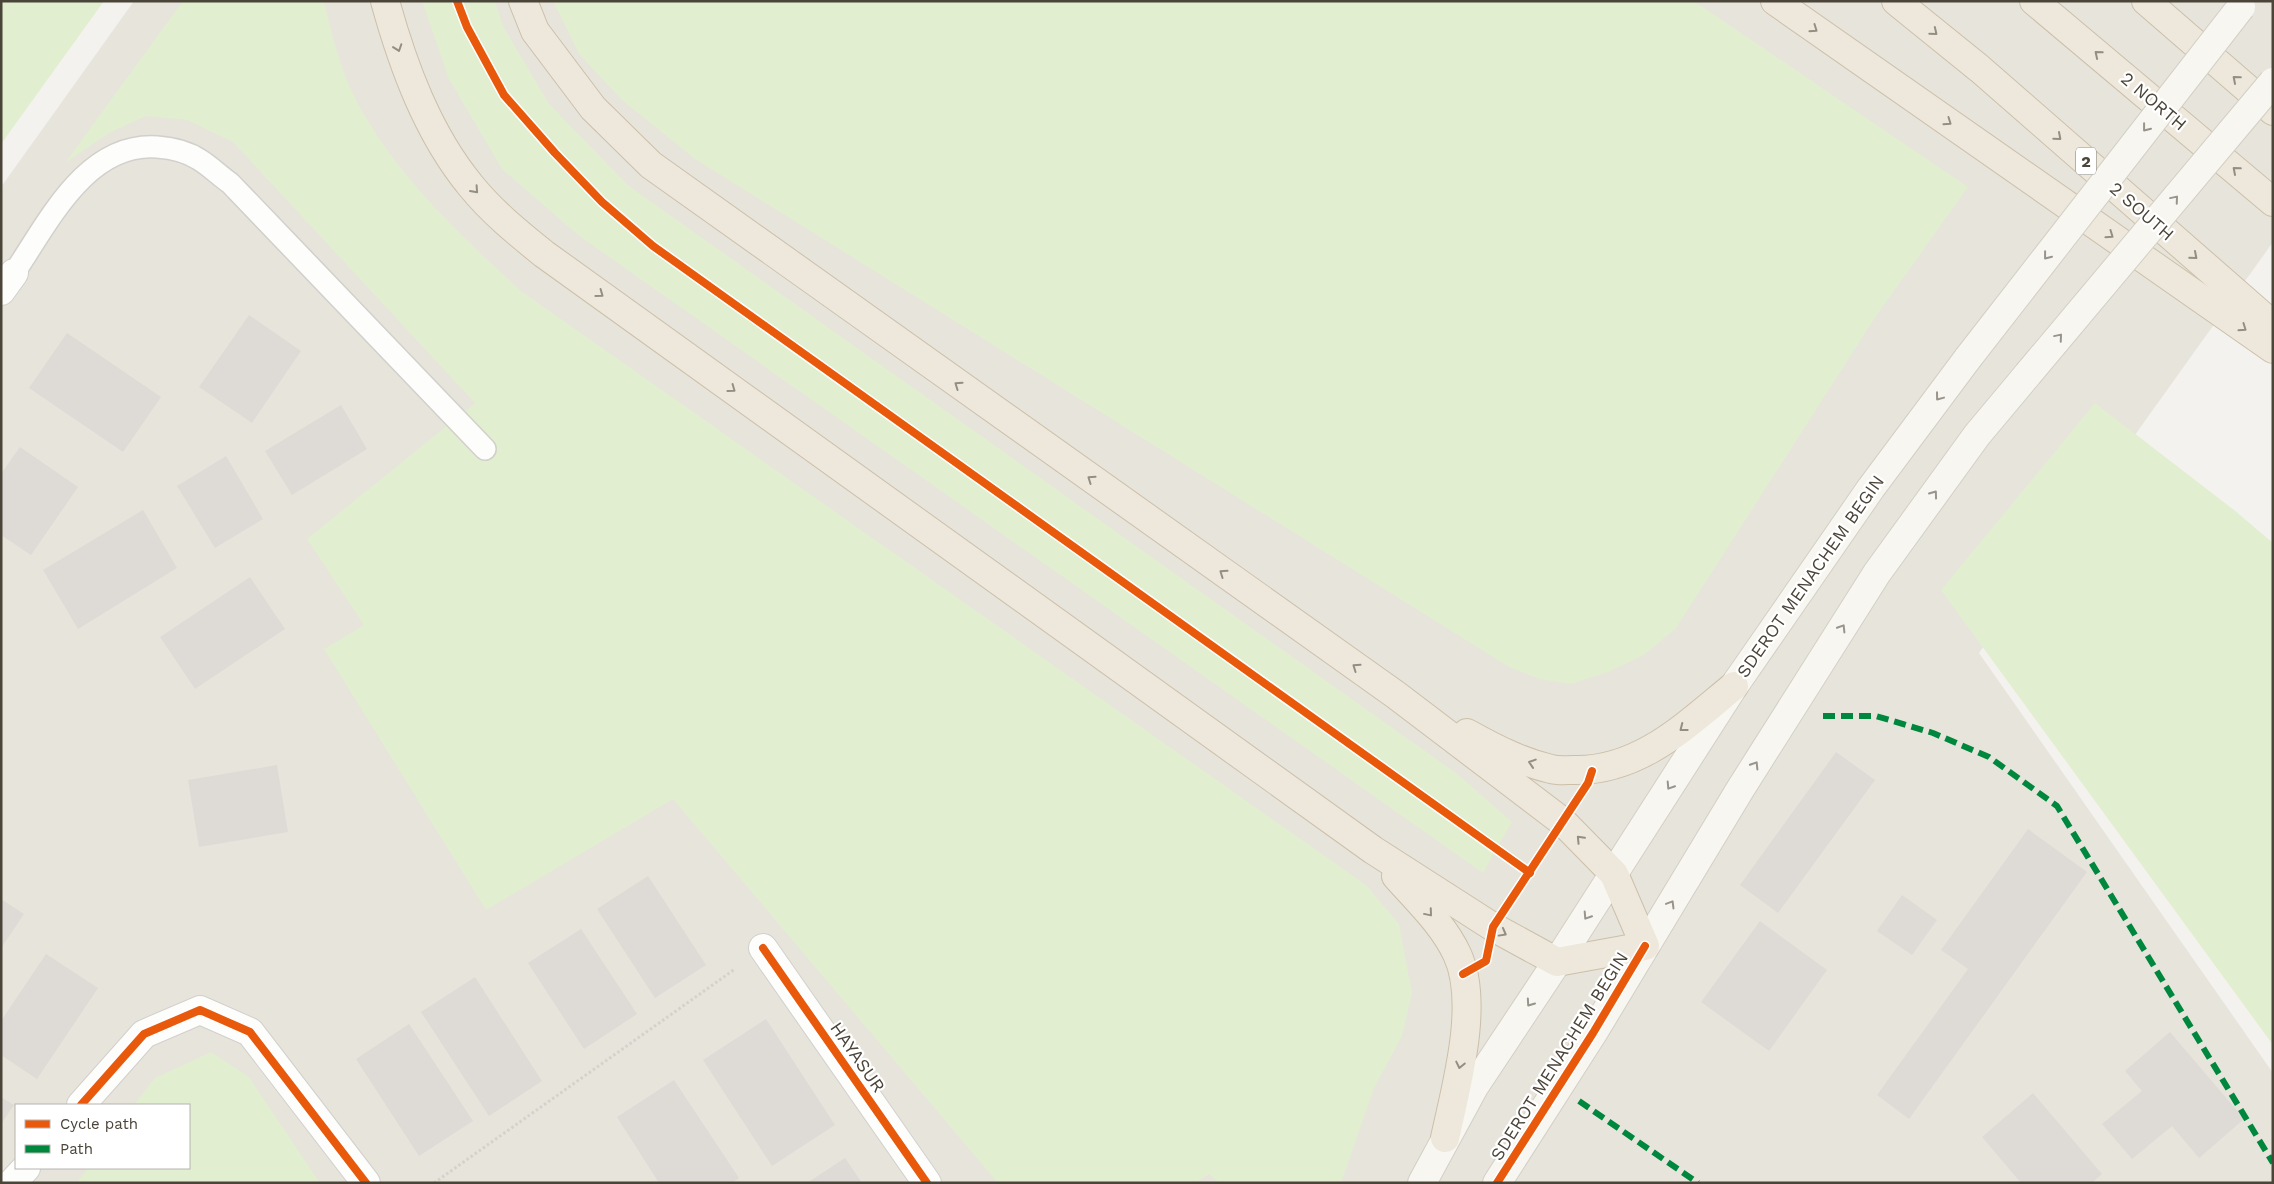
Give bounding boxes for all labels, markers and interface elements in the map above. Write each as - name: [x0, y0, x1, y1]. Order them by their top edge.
- one-way arrow: [1809, 23, 1818, 32]
- one-way arrow: [1929, 26, 1938, 35]
- one-way arrow: [393, 43, 403, 52]
- one-way arrow: [2095, 52, 2104, 60]
- street label: 2 NORTH: [2117, 68, 2191, 134]
- one-way arrow: [2233, 76, 2242, 85]
- one-way arrow: [1942, 116, 1951, 125]
- one-way arrow: [2143, 122, 2151, 131]
- one-way arrow: [2053, 131, 2062, 140]
- road number: 2: [2076, 148, 2096, 175]
- one-way arrow: [2232, 167, 2241, 176]
- street label: 2 SOUTH: [2106, 177, 2178, 245]
- one-way arrow: [469, 185, 478, 194]
- one-way arrow: [2169, 196, 2177, 205]
- one-way arrow: [2104, 229, 2114, 238]
- one-way arrow: [2044, 250, 2052, 259]
- one-way arrow: [2188, 250, 2197, 259]
- one-way arrow: [594, 288, 604, 297]
- one-way arrow: [2237, 322, 2247, 331]
- one-way arrow: [2053, 334, 2062, 343]
- one-way arrow: [954, 382, 964, 391]
- one-way arrow: [726, 383, 736, 392]
- one-way arrow: [1936, 391, 1944, 400]
- street label: SDEROT MENACHEM BEGIN: [1732, 471, 1888, 681]
- one-way arrow: [1087, 476, 1097, 485]
- one-way arrow: [1928, 491, 1936, 500]
- one-way arrow: [1219, 570, 1229, 579]
- one-way arrow: [1836, 624, 1846, 633]
- one-way arrow: [1353, 664, 1362, 672]
- one-way arrow: [1679, 722, 1688, 731]
- one-way arrow: [1529, 759, 1537, 769]
- one-way arrow: [1749, 762, 1759, 771]
- one-way arrow: [1667, 780, 1676, 789]
- one-way arrow: [1577, 836, 1586, 845]
- one-way arrow: [1664, 900, 1674, 909]
- one-way arrow: [1423, 907, 1431, 916]
- one-way arrow: [1584, 910, 1594, 919]
- one-way arrow: [1498, 926, 1507, 936]
- street label: SDEROT MENACHEM BEGIN: [1486, 948, 1632, 1164]
- one-way arrow: [1528, 997, 1536, 1006]
- street label: HAYASUR: [826, 1018, 890, 1096]
- one-way arrow: [1455, 1061, 1466, 1070]
- legend: [15, 1104, 190, 1169]
- text: Cycle path: [60, 1115, 138, 1133]
- text: Path: [60, 1140, 93, 1158]

